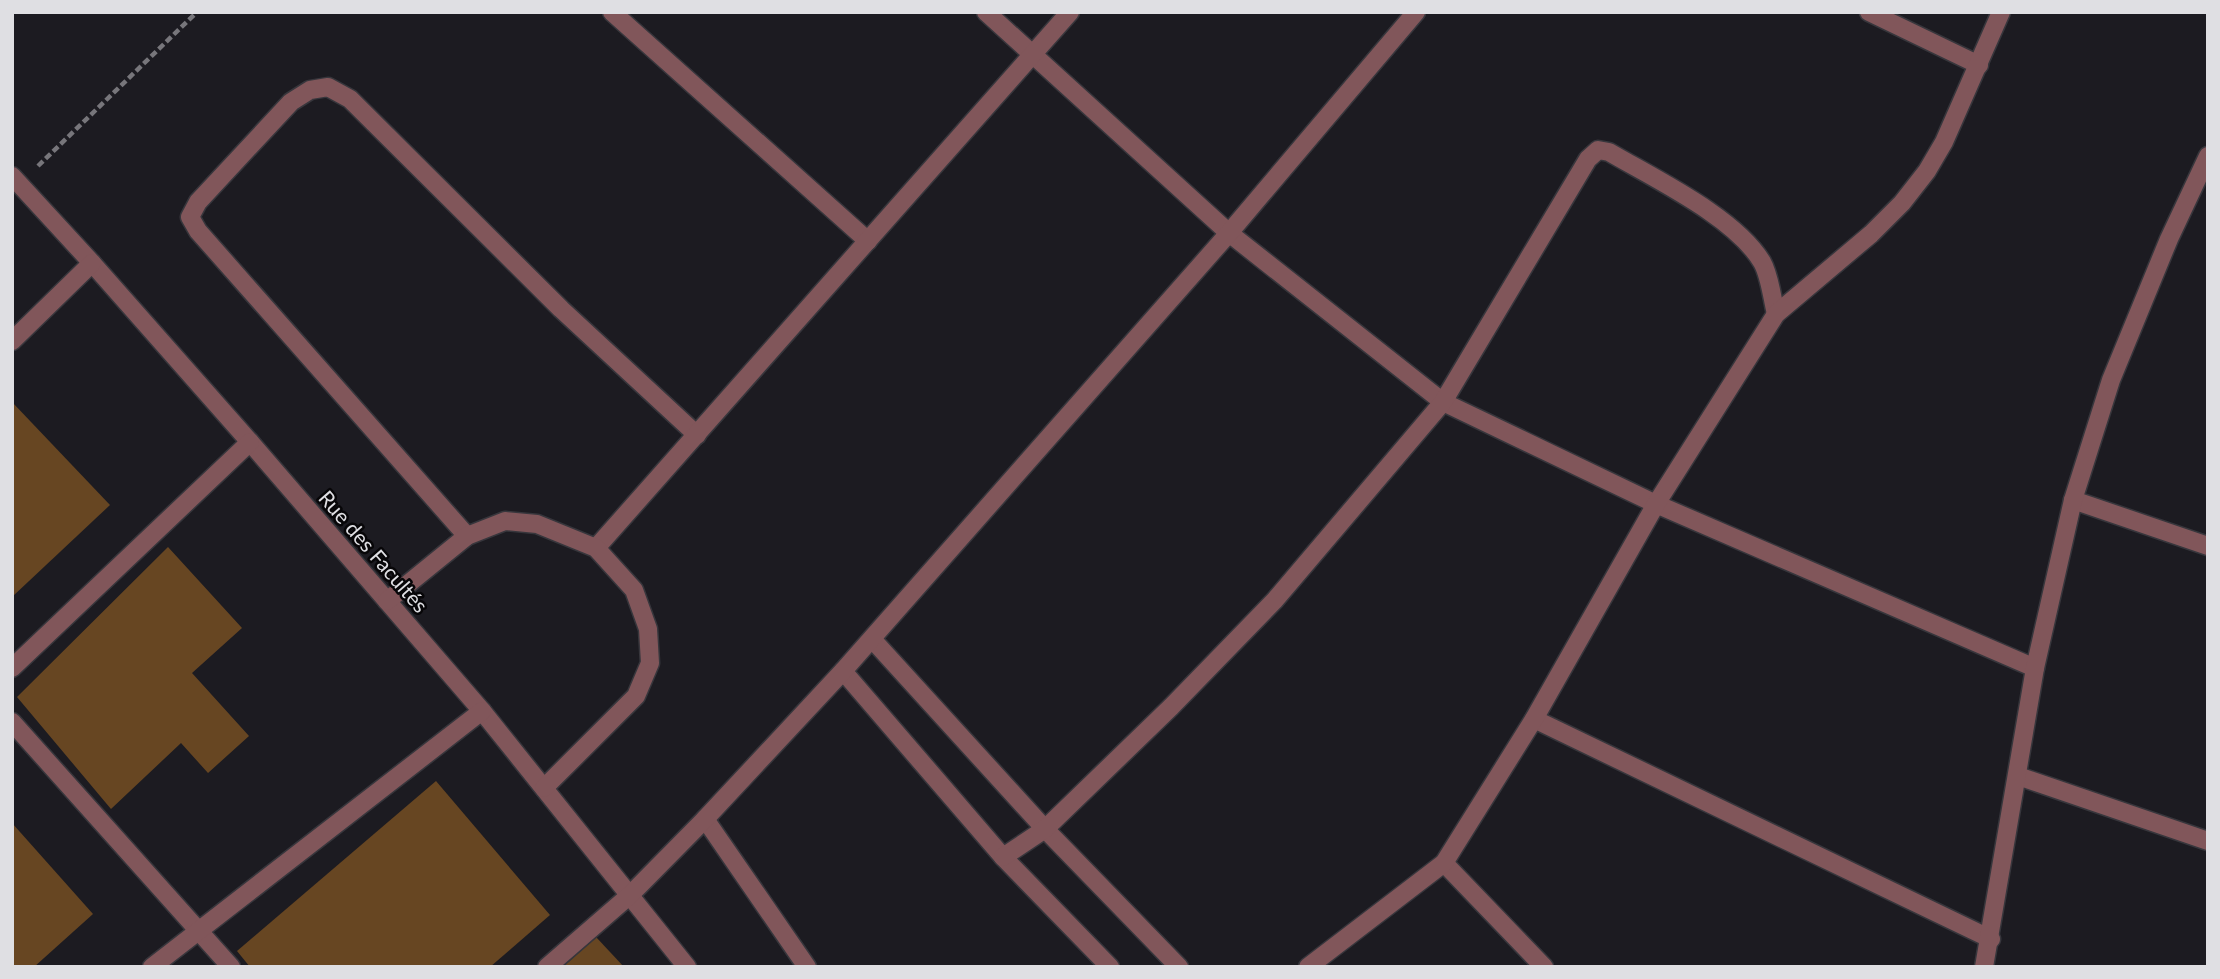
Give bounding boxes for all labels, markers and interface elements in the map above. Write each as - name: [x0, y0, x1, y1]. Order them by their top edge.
- street label: Rue des Facultés: [314, 485, 434, 617]

